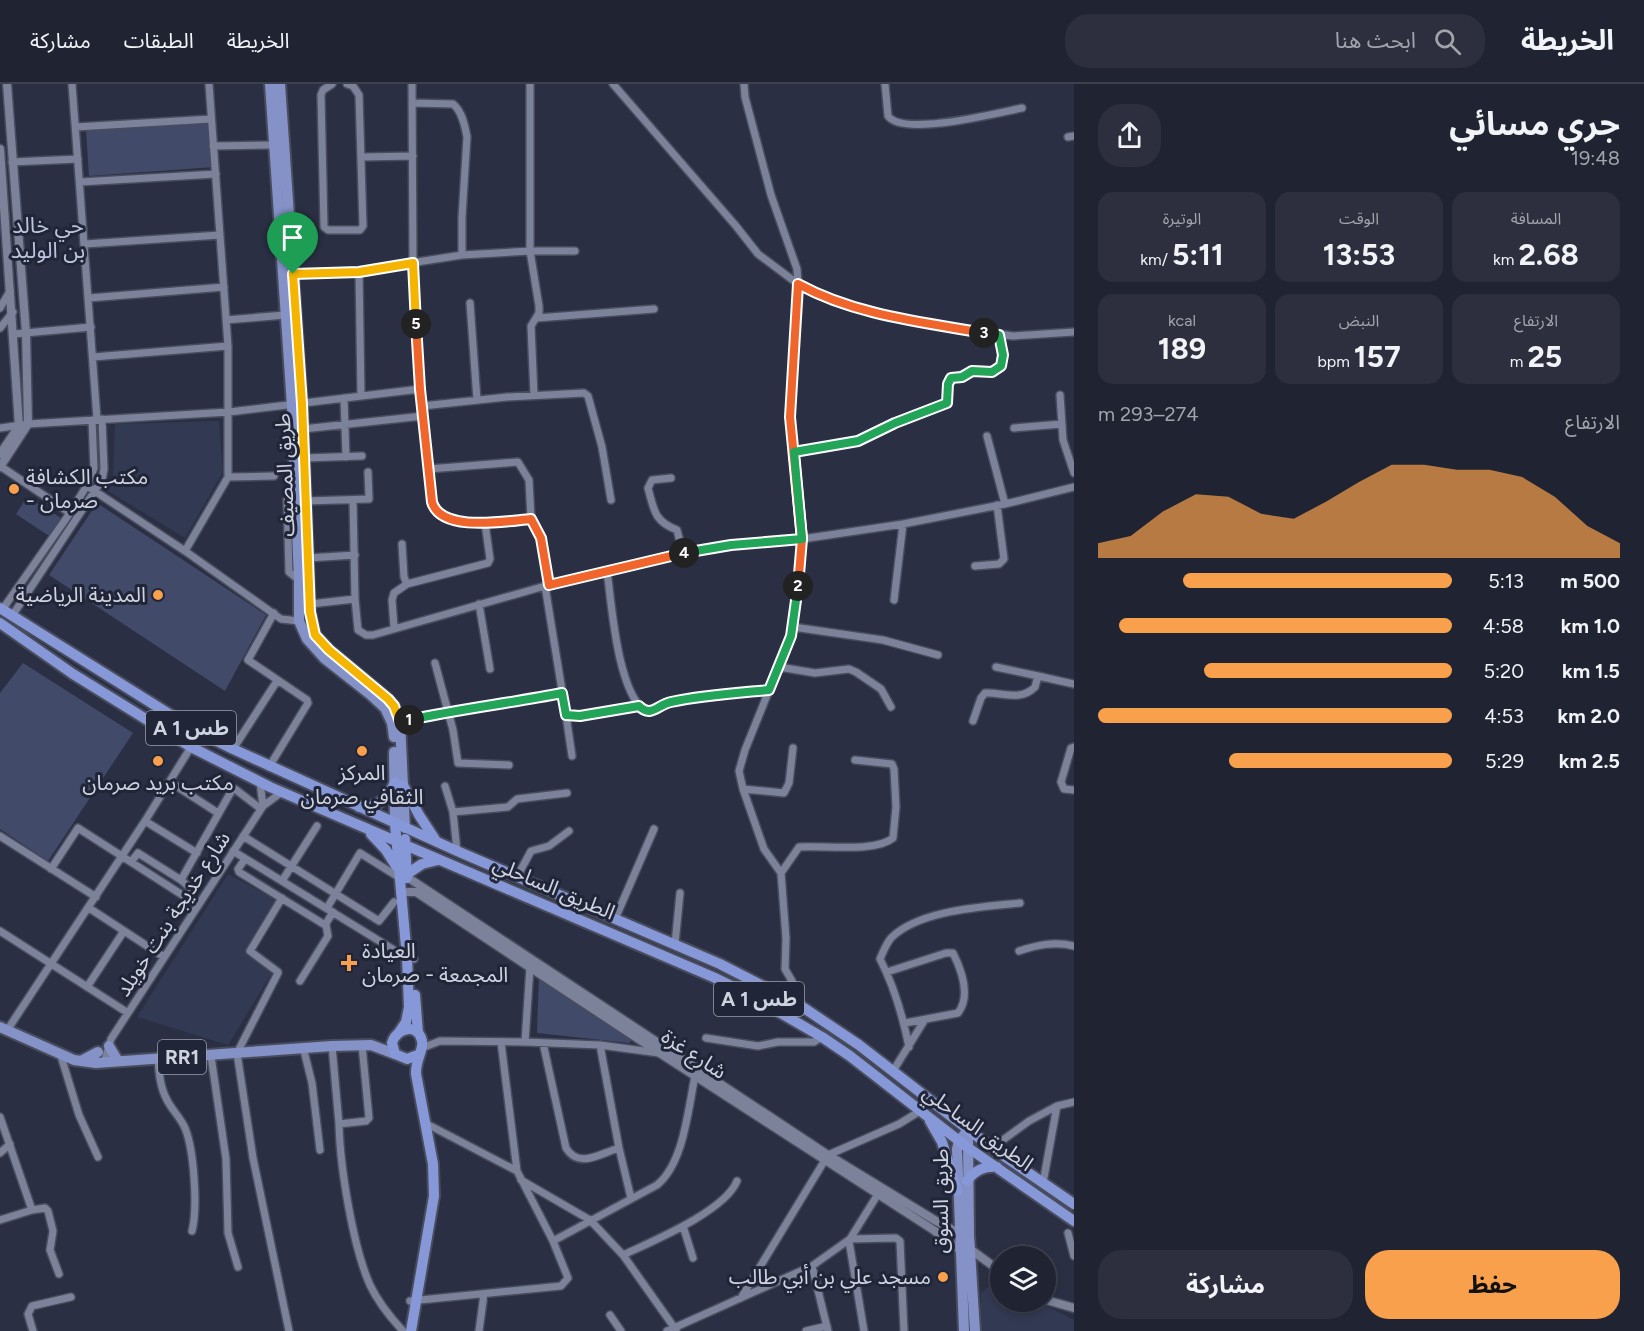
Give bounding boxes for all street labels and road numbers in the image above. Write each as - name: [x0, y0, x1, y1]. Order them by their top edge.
- street label: طريق المصيف: [270, 413, 300, 537]
- road number: A 1 طس: [146, 711, 236, 745]
- street label: شارع خديجة بنت خويلد: [110, 827, 238, 1003]
- street label: الطريق الساحلي: [488, 851, 619, 928]
- road number: A 1 طس: [714, 982, 804, 1016]
- street label: شارع غزة: [655, 1023, 732, 1086]
- road number: RR1: [158, 1040, 206, 1074]
- street label: الطريق الساحلي: [916, 1079, 1038, 1179]
- street label: طريق السوق: [928, 1149, 954, 1253]

